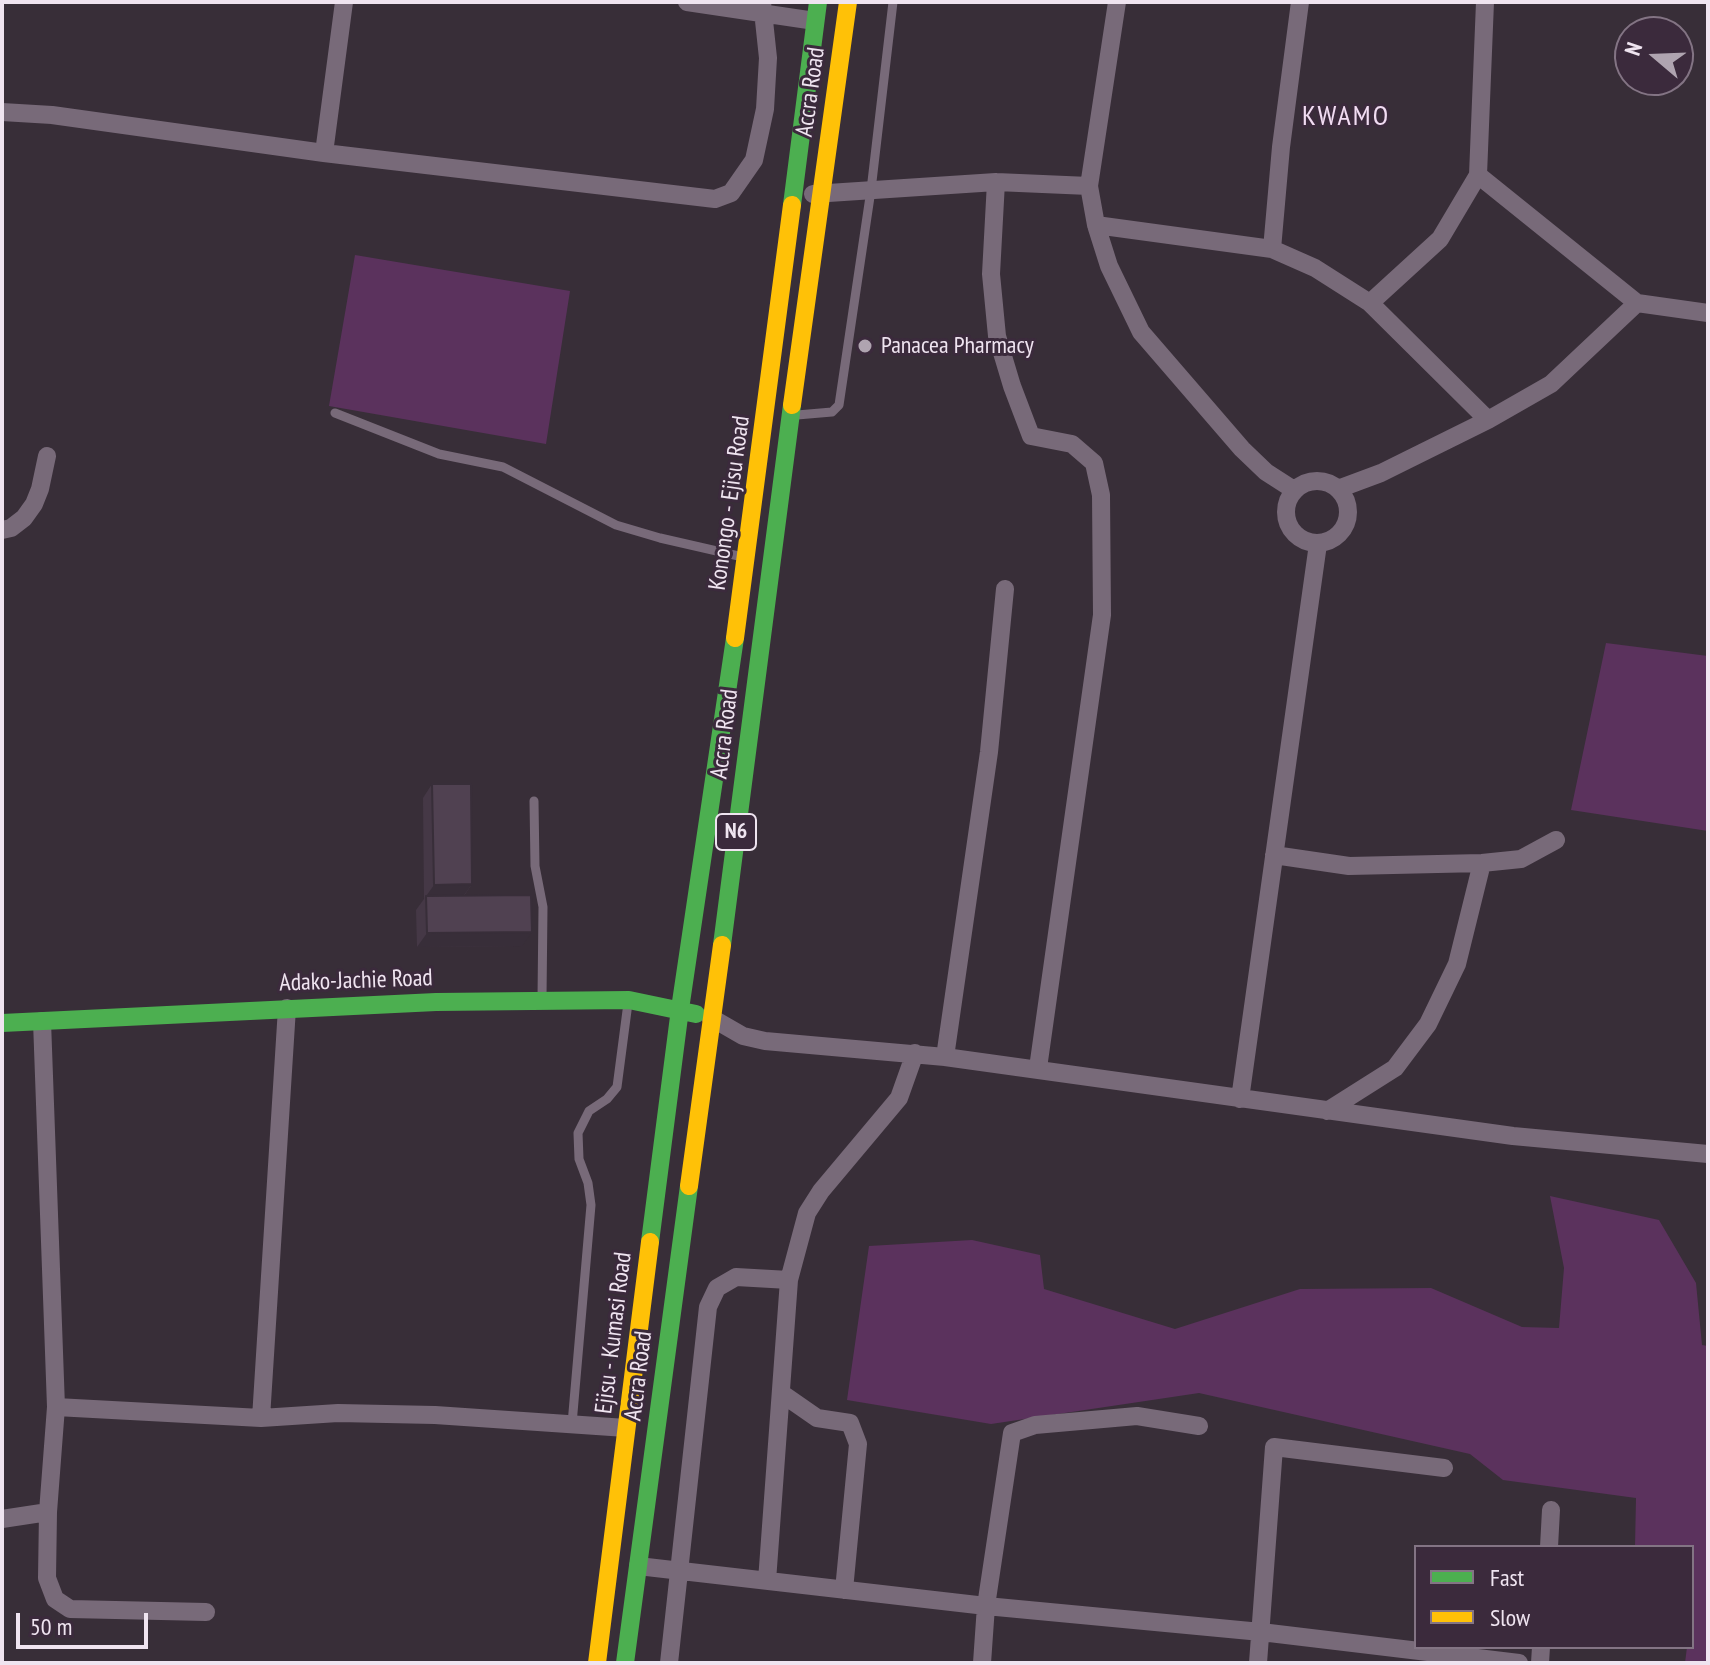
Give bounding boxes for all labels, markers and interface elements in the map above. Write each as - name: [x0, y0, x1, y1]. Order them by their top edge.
- north arrow: [1614, 16, 1694, 96]
- text: N: [1618, 39, 1648, 59]
- street label: Accra Road: [790, 45, 832, 139]
- district label: KWAMO: [1302, 100, 1390, 134]
- place label: Panacea Pharmacy: [881, 332, 1034, 360]
- marker: Panacea Pharmacy: [856, 337, 874, 355]
- street label: Konongo - Ejisu Road: [704, 414, 756, 592]
- street label: Accra Road: [705, 688, 745, 780]
- road number: N6: [716, 814, 756, 850]
- street label: Adako-Jachie Road: [279, 964, 433, 998]
- street label: Ejisu - Kumasi Road: [590, 1251, 638, 1415]
- street label: Accra Road: [619, 1330, 659, 1422]
- legend: [1414, 1545, 1694, 1649]
- text: Fast: [1490, 1562, 1524, 1593]
- scale bar: [20, 1597, 152, 1647]
- text: Slow: [1490, 1602, 1530, 1633]
- text: 50 m: [30, 1611, 72, 1642]

